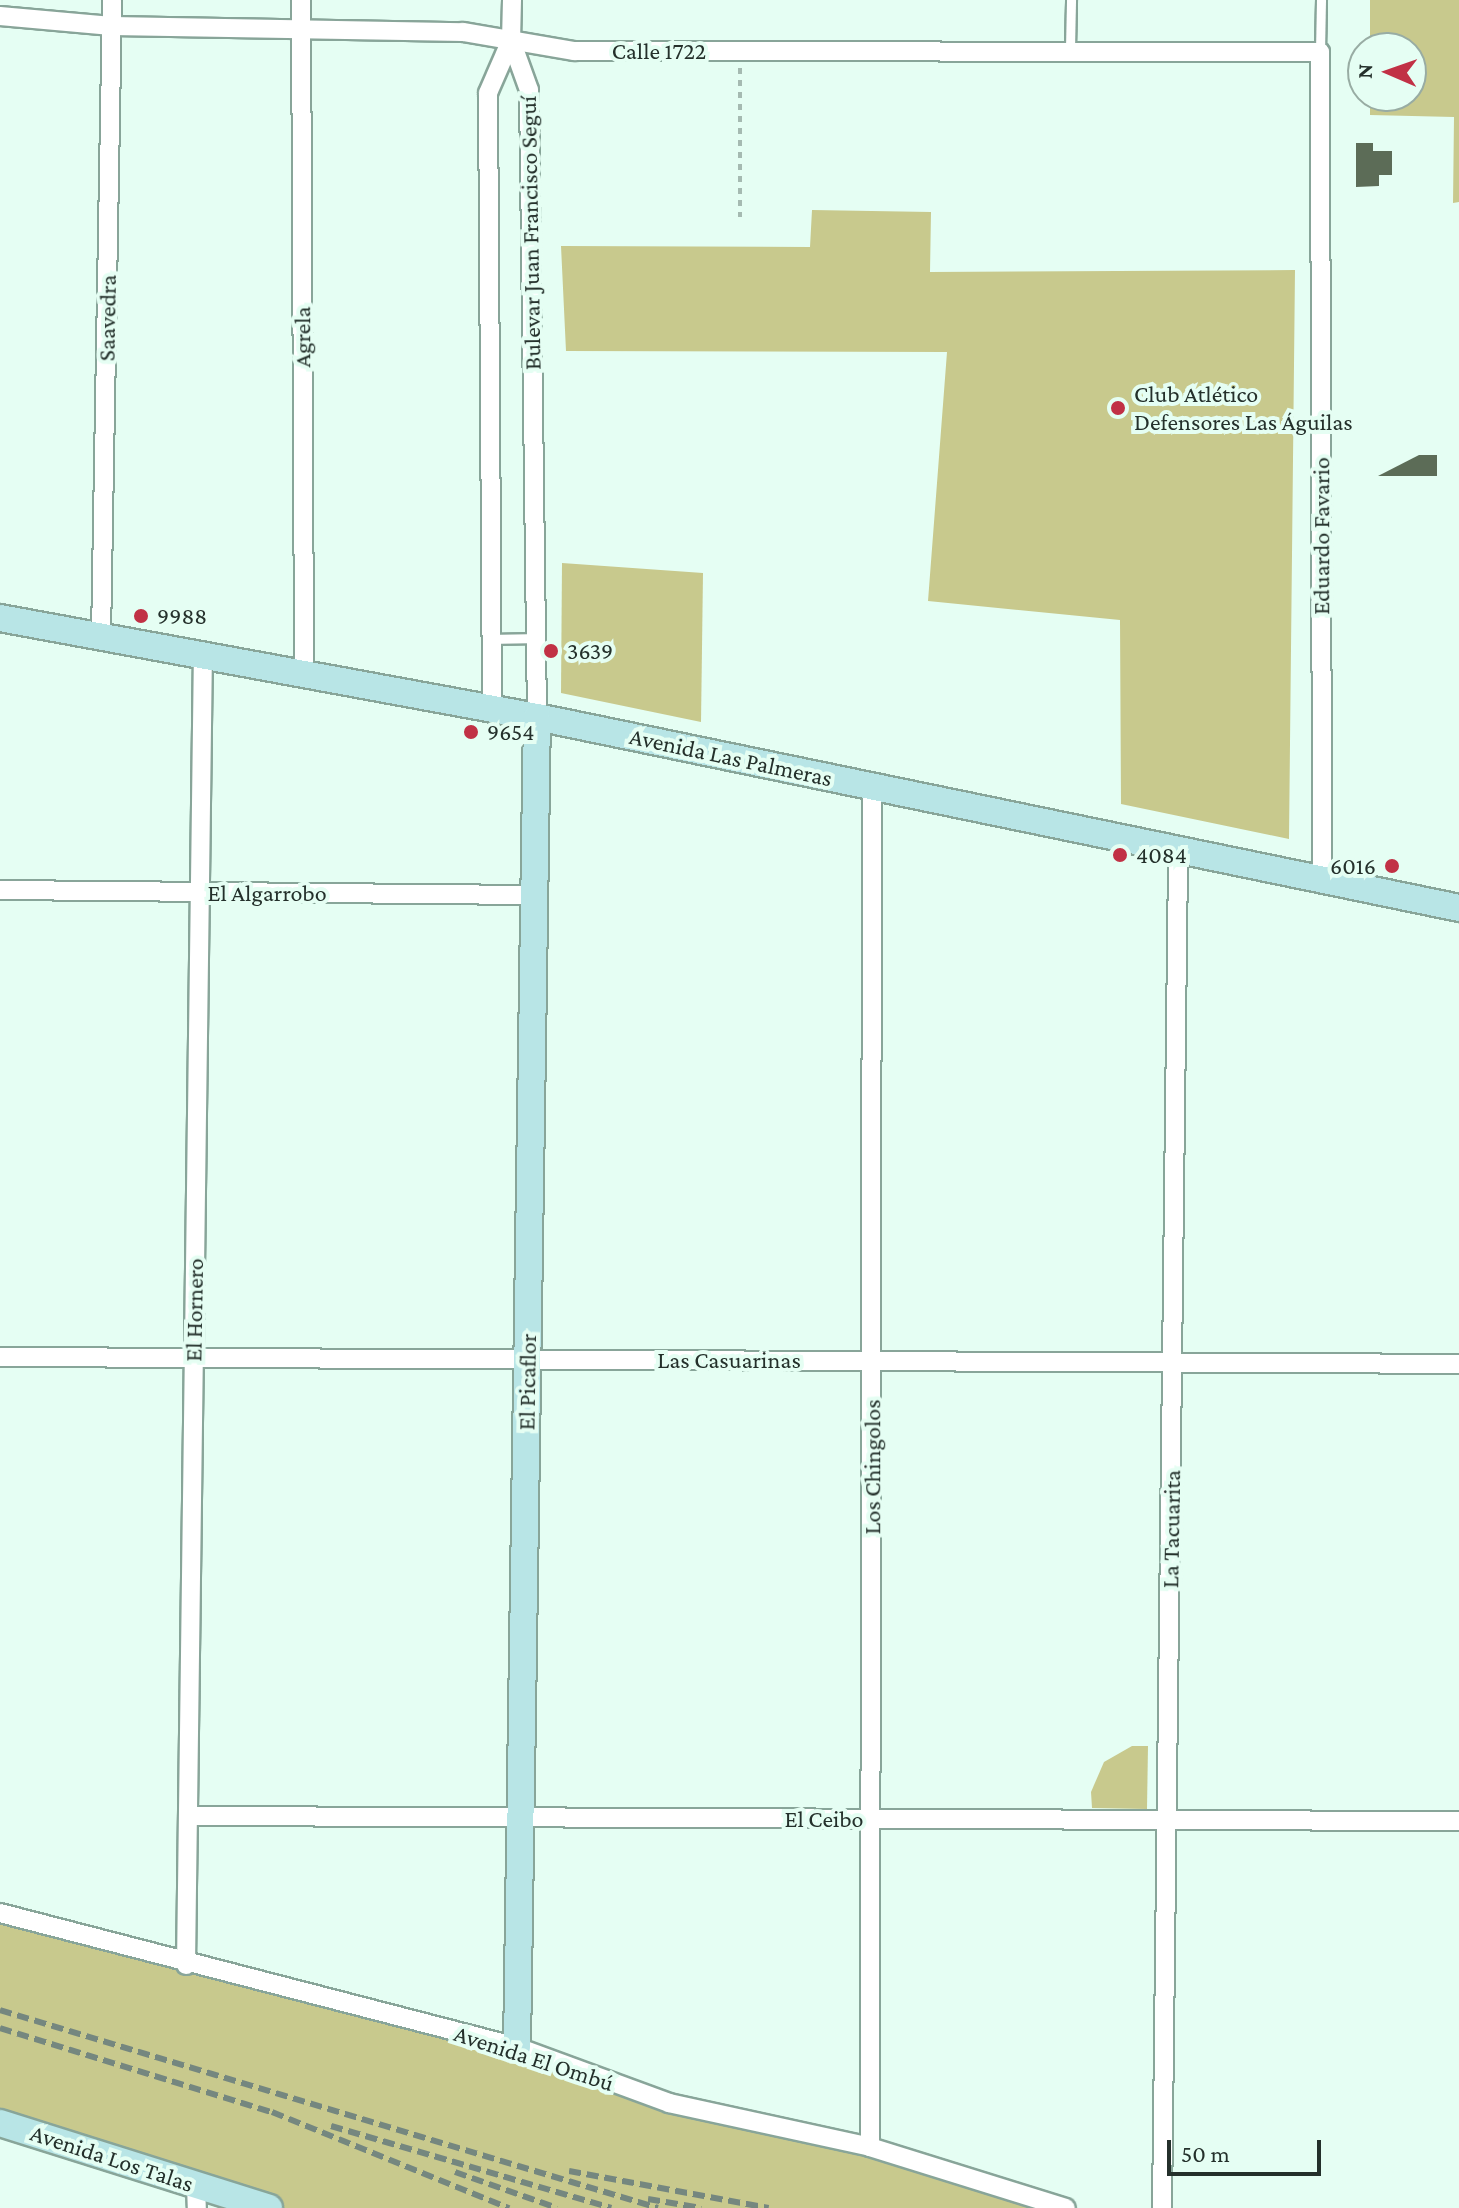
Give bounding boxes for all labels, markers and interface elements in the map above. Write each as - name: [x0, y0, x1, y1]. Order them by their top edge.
- north arrow: [1347, 32, 1427, 112]
- street label: Calle 1722: [612, 37, 706, 65]
- text: N: [1352, 63, 1377, 79]
- street label: Bulevar Juan Francisco Seguí: [513, 96, 547, 370]
- street label: Saavedra: [92, 274, 122, 362]
- street label: Agrela: [288, 306, 316, 368]
- place label: Club Atlético Defensores Las Águilas: [1134, 380, 1353, 436]
- marker: Club Atlético Defensores Las Águilas: [1109, 399, 1127, 417]
- street label: Eduardo Favario: [1307, 457, 1335, 615]
- place label: 9988: [157, 602, 207, 630]
- marker: 9988: [132, 607, 150, 625]
- place label: 3639: [567, 637, 613, 665]
- marker: 3639: [542, 642, 560, 660]
- place label: 9654: [487, 718, 535, 746]
- street label: Avenida Las Palmeras: [627, 721, 835, 793]
- marker: 9654: [462, 723, 480, 741]
- place label: 4084: [1136, 841, 1187, 869]
- marker: 4084: [1111, 846, 1129, 864]
- place label: 6016: [1330, 852, 1376, 880]
- marker: 6016: [1383, 857, 1401, 875]
- street label: El Algarrobo: [207, 879, 327, 907]
- street label: El Hornero: [179, 1258, 209, 1362]
- street label: El Picaflor: [512, 1333, 542, 1431]
- street label: Las Casuarinas: [657, 1346, 801, 1374]
- street label: Los Chingolos: [858, 1399, 886, 1535]
- street label: La Tacuarita: [1156, 1470, 1186, 1588]
- street label: El Ceibo: [785, 1805, 863, 1833]
- street label: Avenida El Ombú: [451, 2019, 617, 2097]
- street label: Avenida Los Talas: [27, 2118, 197, 2198]
- scale bar: [1171, 2124, 1325, 2174]
- text: 50 m: [1181, 2140, 1230, 2167]

